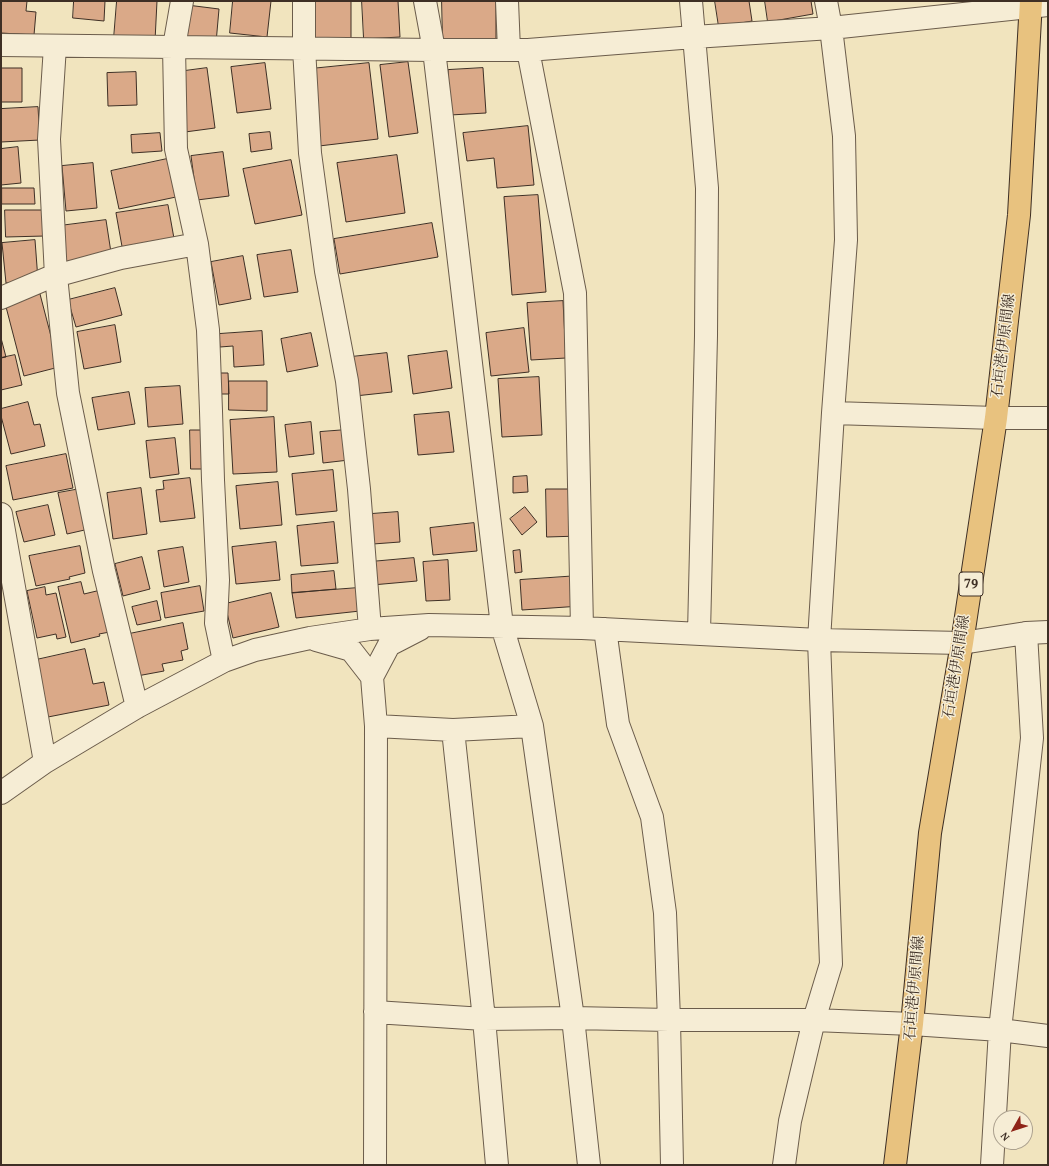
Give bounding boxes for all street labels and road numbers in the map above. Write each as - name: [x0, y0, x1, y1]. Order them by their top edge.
- street label: 石垣港伊原間線: [989, 293, 1019, 399]
- road number: 79: [959, 572, 983, 596]
- street label: 石垣港伊原間線: [940, 614, 974, 720]
- street label: 石垣港伊原間線: [901, 935, 929, 1041]

